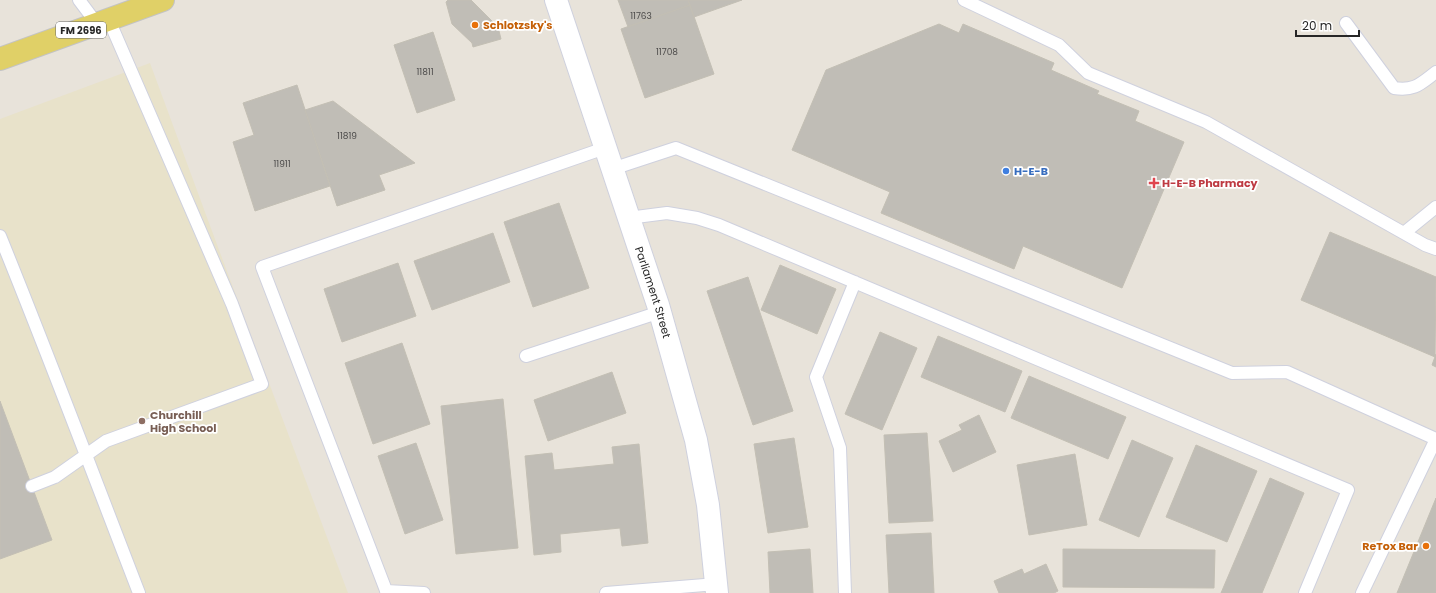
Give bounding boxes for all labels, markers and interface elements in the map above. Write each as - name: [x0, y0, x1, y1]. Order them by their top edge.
- house number: 11763: [630, 10, 652, 22]
- scale bar: [1296, 12, 1359, 38]
- place label: Schlotzsky's: [483, 17, 552, 33]
- text: 20 m: [1302, 17, 1332, 34]
- marker: Schlotzsky's: [470, 20, 480, 30]
- road number: FM 2696: [56, 22, 106, 38]
- house number: 11708: [656, 46, 678, 58]
- house number: 11811: [416, 66, 434, 78]
- house number: 11819: [337, 130, 357, 142]
- house number: 11911: [273, 158, 291, 170]
- place label: H-E-B: [1014, 163, 1048, 179]
- marker: H-E-B: [1001, 166, 1011, 176]
- place label: H-E-B Pharmacy: [1162, 175, 1258, 191]
- marker: H-E-B Pharmacy: [1149, 178, 1159, 188]
- street label: Parliament Street: [631, 244, 675, 340]
- place label: Churchill High School: [150, 407, 217, 436]
- marker: Churchill High School: [137, 416, 147, 426]
- place label: ReTox Bar: [1362, 538, 1418, 554]
- marker: ReTox Bar: [1421, 541, 1431, 551]

